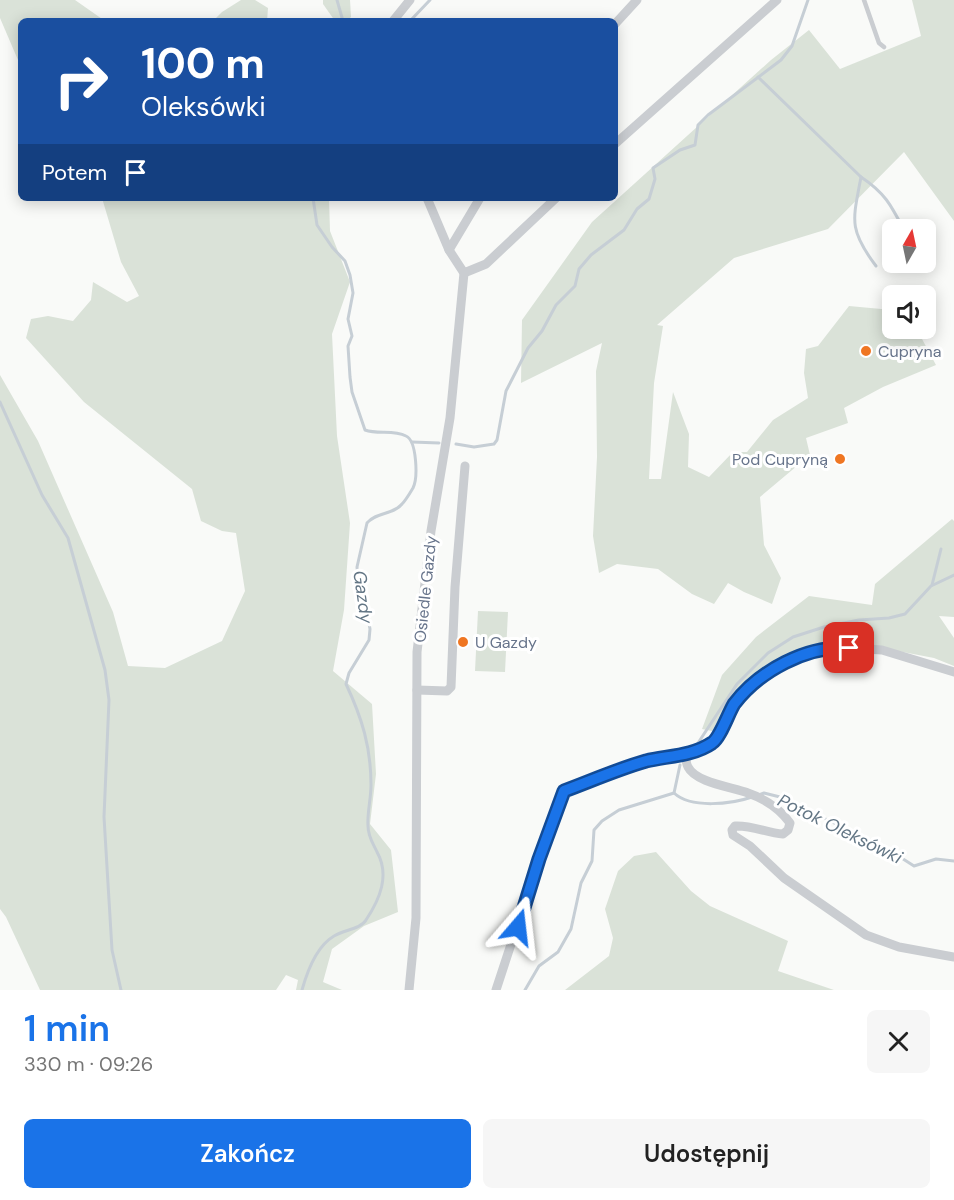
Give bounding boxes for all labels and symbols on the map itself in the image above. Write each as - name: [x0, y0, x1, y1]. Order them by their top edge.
- north arrow: [882, 219, 936, 273]
- place label: Cupryna: [878, 341, 941, 362]
- marker: Cupryna: [859, 344, 873, 358]
- place label: Pod Cupryną: [732, 449, 828, 470]
- marker: Pod Cupryną: [833, 452, 847, 466]
- street label: Osiedle Gazdy: [409, 534, 442, 644]
- water label: Gazdy: [347, 569, 379, 626]
- pin: [823, 622, 874, 673]
- place label: U Gazdy: [475, 632, 537, 653]
- marker: U Gazdy: [456, 635, 470, 649]
- water label: Potok Oleksówki: [774, 788, 907, 870]
- position arrow: [486, 895, 550, 959]

